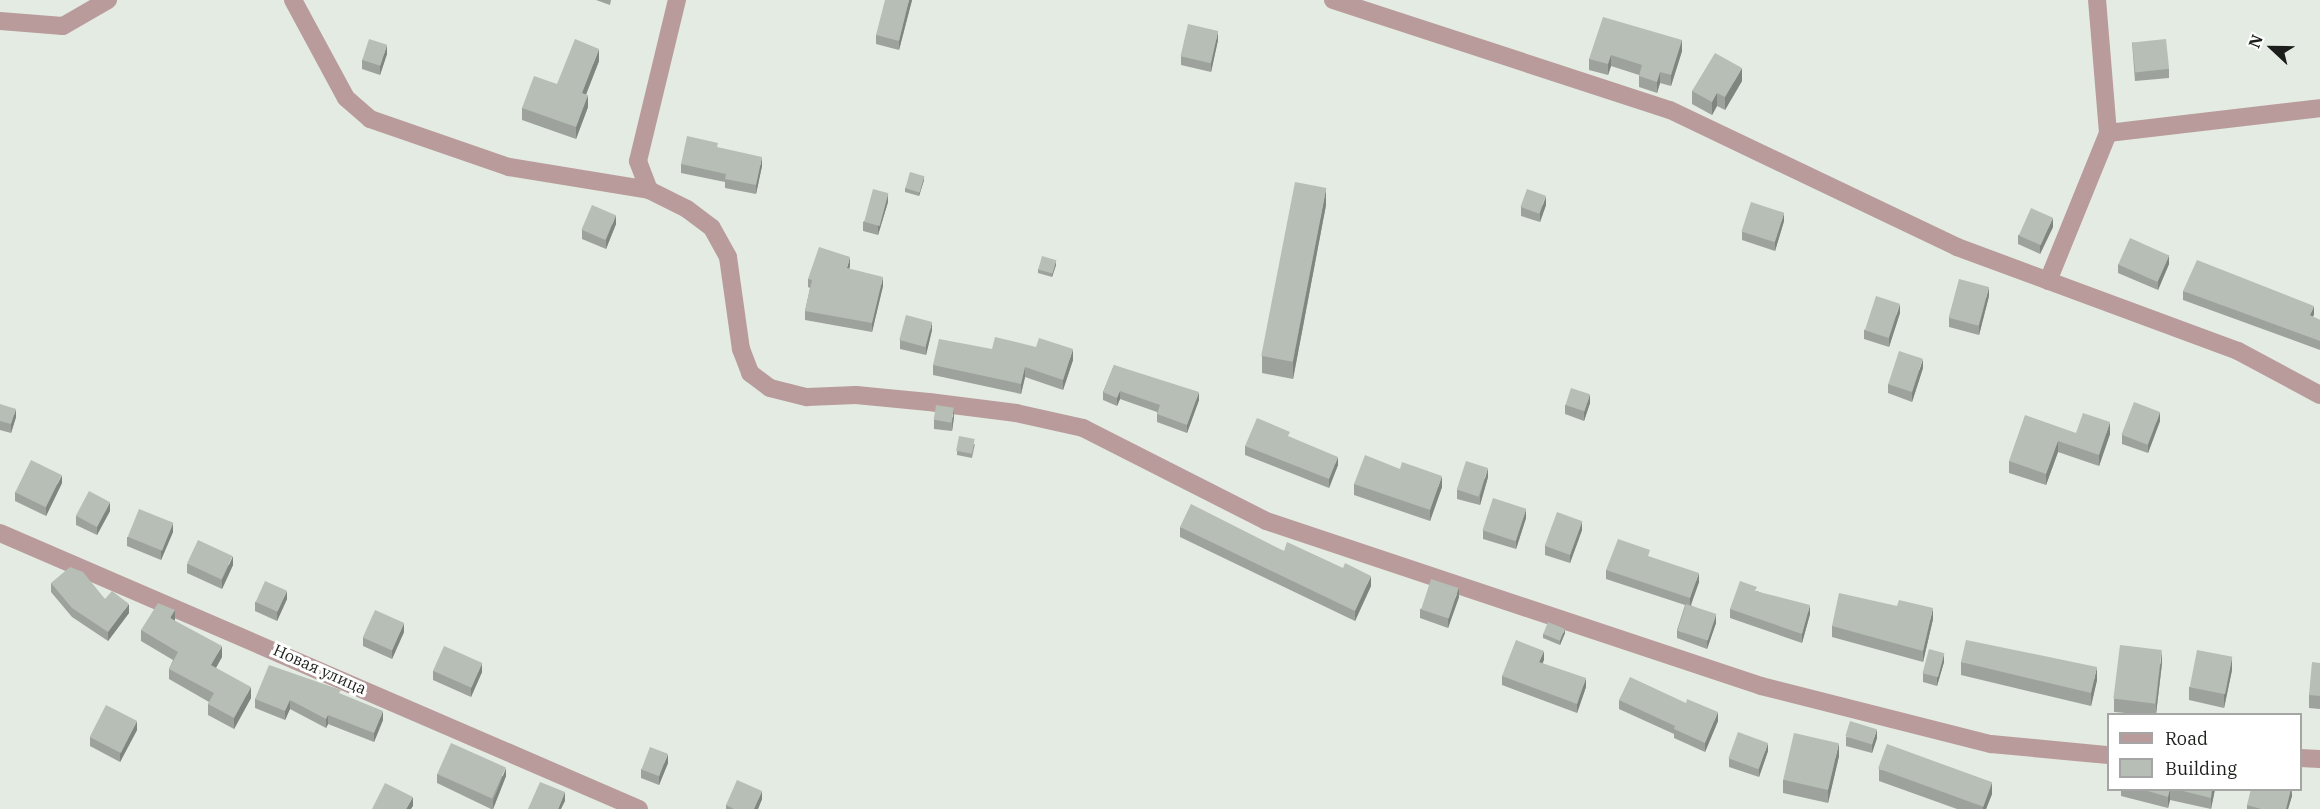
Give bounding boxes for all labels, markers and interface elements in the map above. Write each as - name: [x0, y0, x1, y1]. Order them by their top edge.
- north arrow: [2242, 18, 2302, 78]
- text: N: [2244, 32, 2267, 51]
- street label: Новая улица: [271, 640, 369, 698]
- legend: [2107, 713, 2302, 791]
- text: Road: [2165, 727, 2208, 750]
- text: Building: [2165, 757, 2237, 780]

